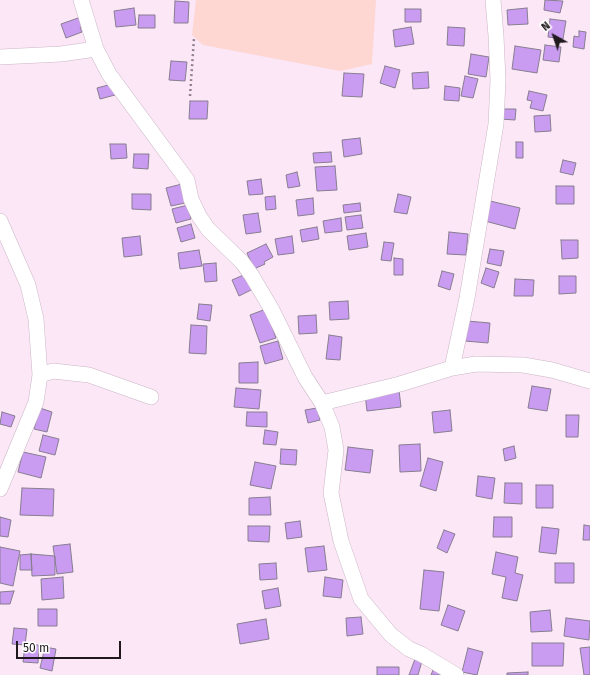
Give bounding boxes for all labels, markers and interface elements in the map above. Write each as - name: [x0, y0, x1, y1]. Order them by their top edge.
- north arrow: [534, 16, 574, 56]
- text: N: [539, 19, 553, 34]
- scale bar: [18, 633, 123, 659]
- text: 50 m: [23, 641, 49, 655]

